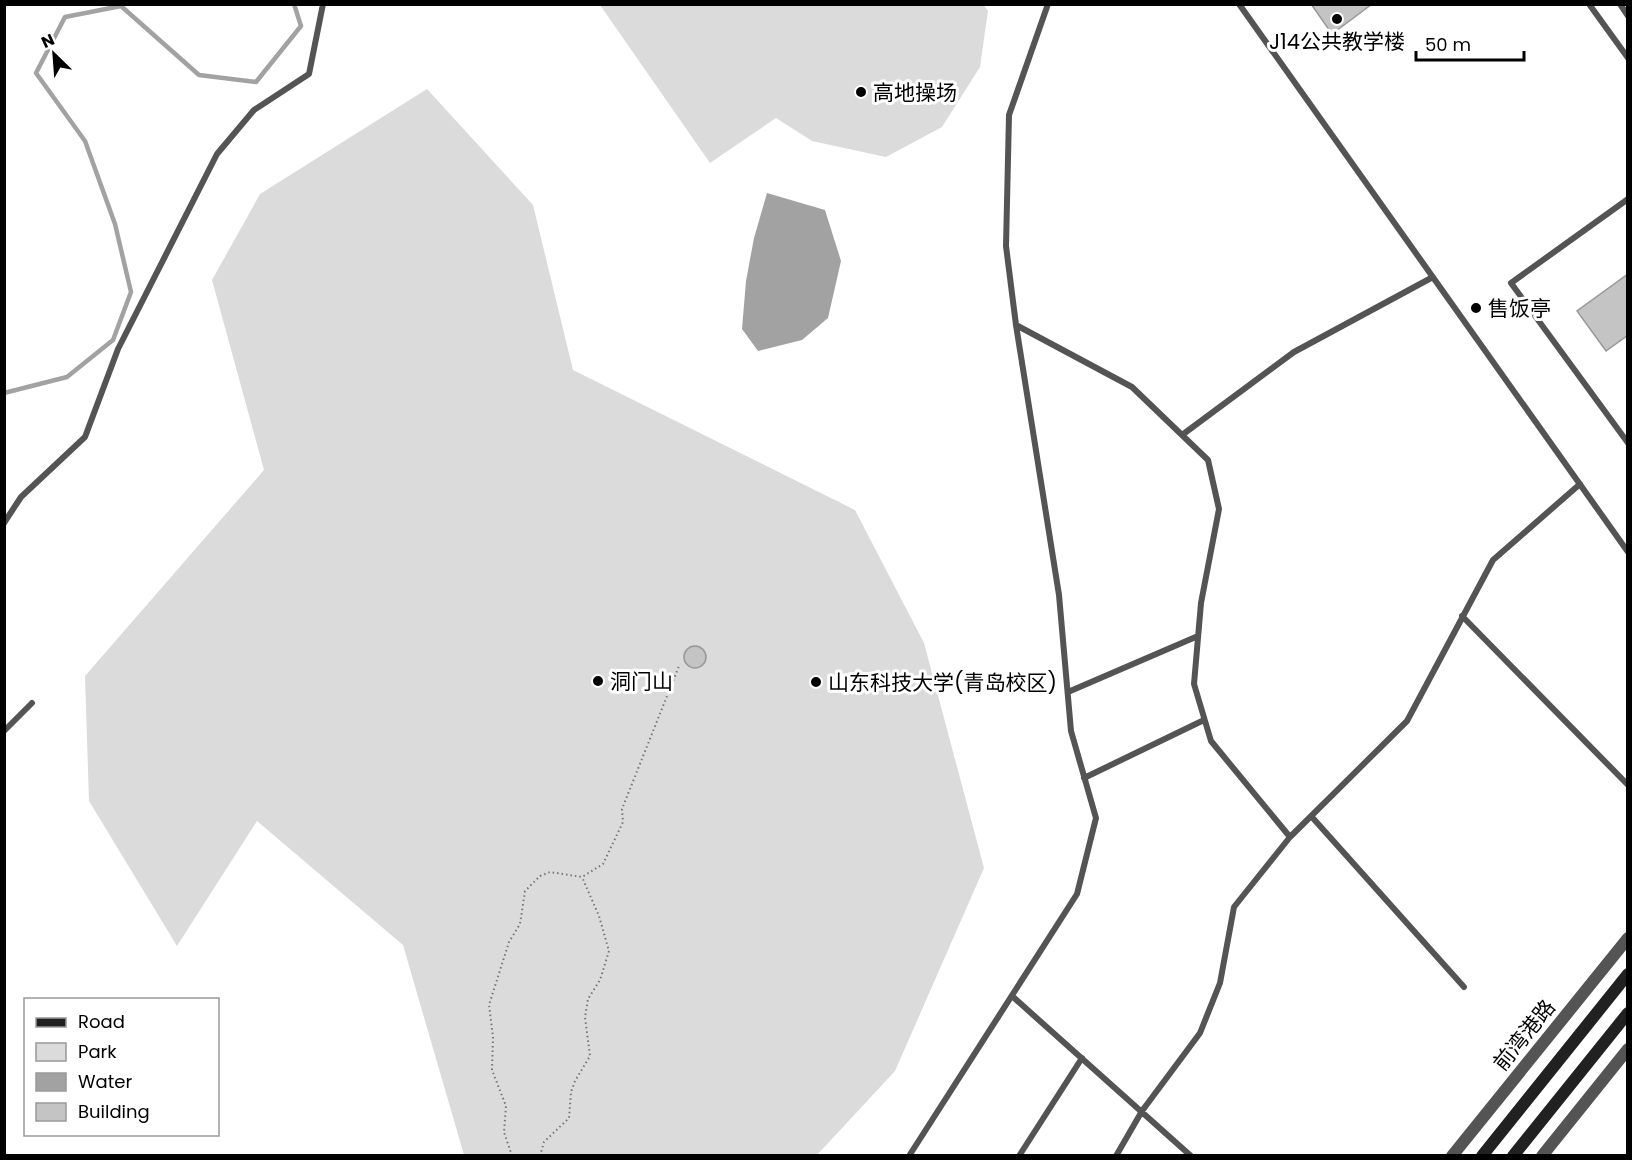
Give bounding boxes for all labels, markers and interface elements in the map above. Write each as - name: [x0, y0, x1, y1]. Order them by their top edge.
- marker: J14公共教学楼: [1330, 12, 1344, 26]
- north arrow: [24, 24, 84, 84]
- scale bar: [1416, 24, 1524, 62]
- place label: J14公共教学楼: [1269, 27, 1405, 56]
- text: N: [38, 28, 58, 54]
- text: 50 m: [1425, 32, 1471, 57]
- place label: 高地操场: [873, 78, 957, 107]
- marker: 高地操场: [854, 85, 868, 99]
- place label: 售饭亭: [1488, 294, 1551, 323]
- marker: 售饭亭: [1469, 301, 1483, 315]
- place label: 洞门山: [610, 667, 673, 696]
- place label: 山东科技大学(青岛校区): [828, 668, 1057, 697]
- marker: 洞门山: [591, 674, 605, 688]
- marker: 山东科技大学(青岛校区): [809, 675, 823, 689]
- street label: 前湾港路: [1486, 993, 1562, 1077]
- legend: [24, 998, 219, 1136]
- text: Road: [78, 1009, 125, 1034]
- text: Park: [78, 1039, 117, 1064]
- text: Water: [78, 1069, 132, 1094]
- text: Building: [78, 1099, 150, 1124]

